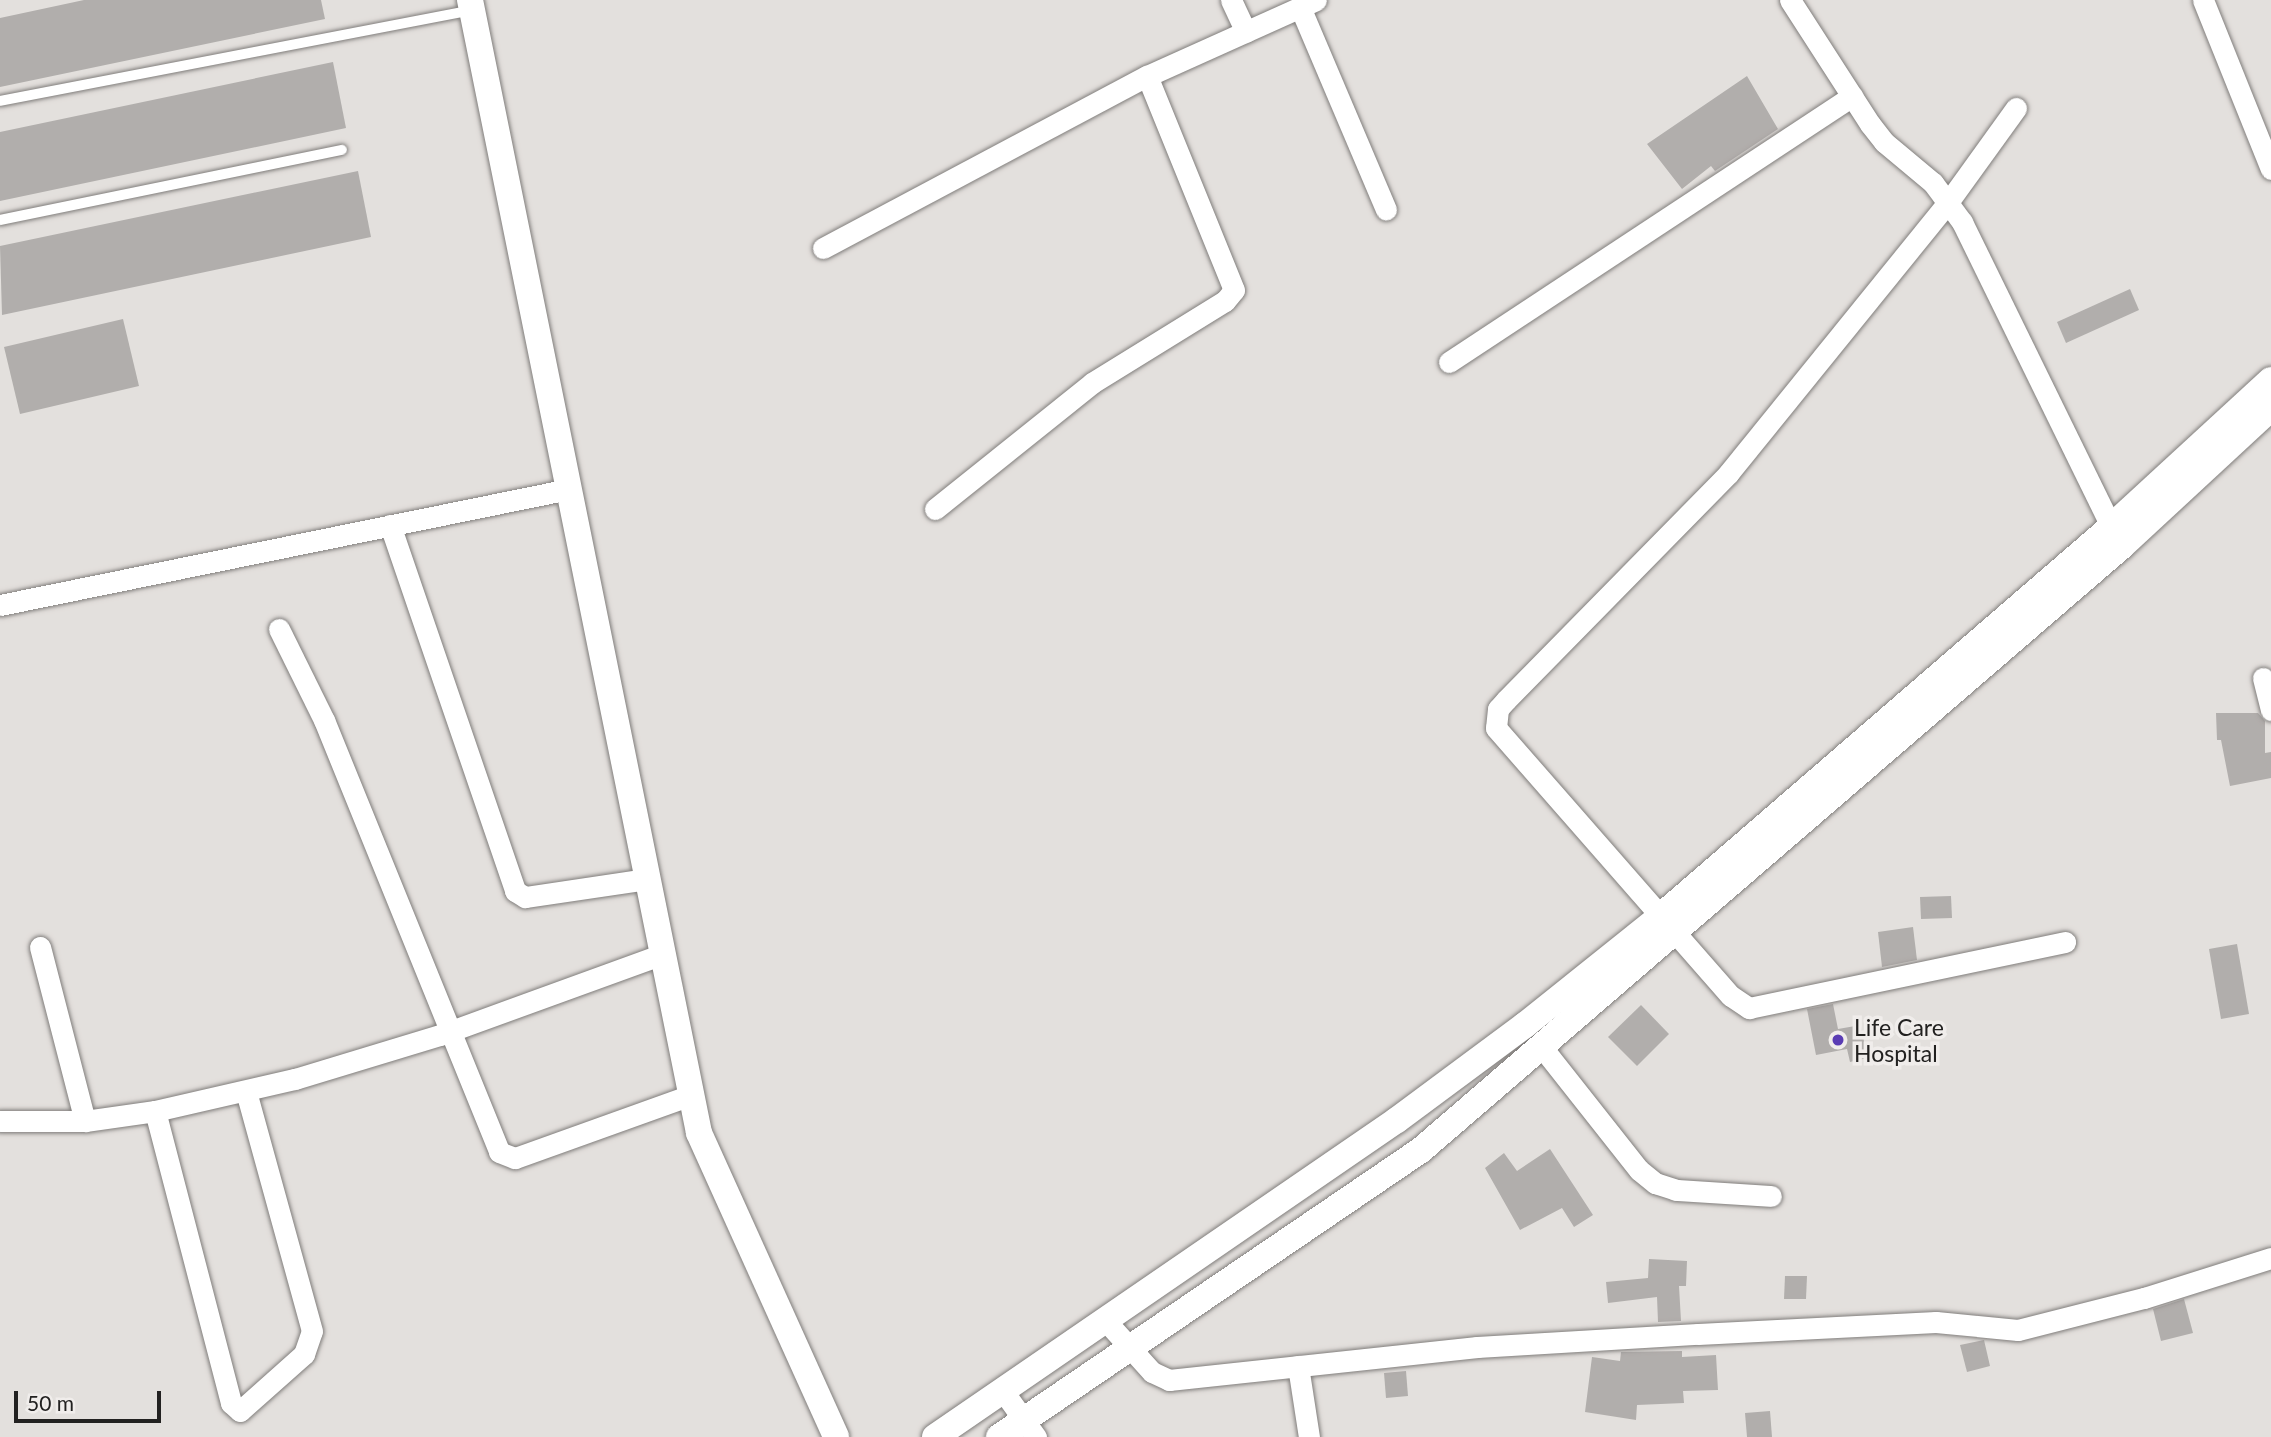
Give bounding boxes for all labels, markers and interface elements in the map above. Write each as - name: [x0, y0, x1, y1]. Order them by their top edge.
- place label: Life Care Hospital: [1854, 1013, 1944, 1067]
- marker: Life Care Hospital: [1828, 1030, 1848, 1050]
- scale bar: [18, 1378, 164, 1422]
- text: 50 m: [27, 1390, 74, 1415]

